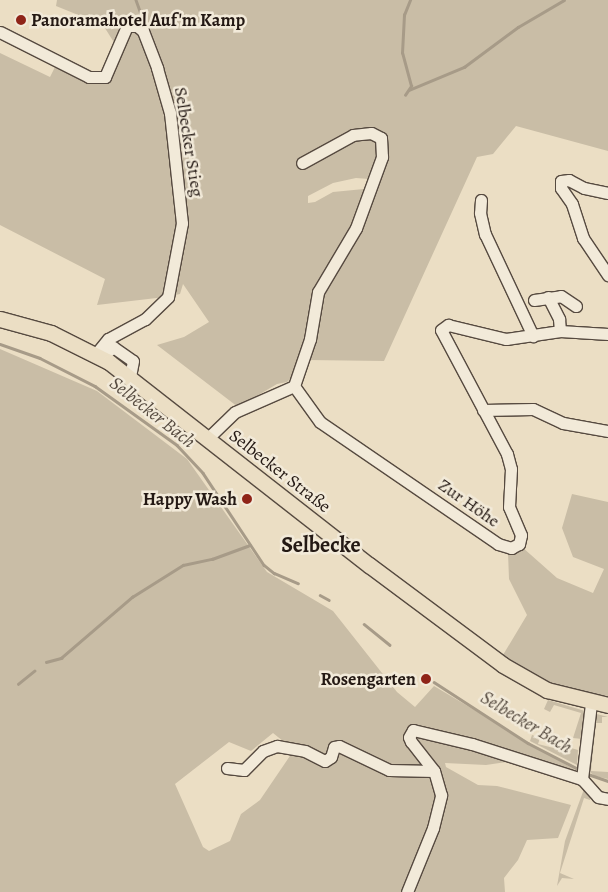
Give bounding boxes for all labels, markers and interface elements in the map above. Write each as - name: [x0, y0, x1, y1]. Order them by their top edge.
- place label: Panoramahotel Auf'm Kamp: [31, 9, 245, 31]
- marker: Panoramahotel Auf'm Kamp: [15, 14, 27, 26]
- street label: Selbecker Stieg: [170, 85, 208, 199]
- water label: Selbecker Bach: [104, 372, 200, 454]
- street label: Selbecker Straße: [225, 425, 335, 517]
- street label: Zur Höhe: [434, 474, 504, 532]
- place label: Happy Wash: [143, 488, 237, 510]
- marker: Happy Wash: [241, 493, 253, 505]
- district label: Selbecke: [281, 533, 361, 559]
- place label: Rosengarten: [320, 668, 416, 690]
- marker: Rosengarten: [420, 673, 432, 685]
- water label: Selbecker Bach: [476, 687, 576, 759]

